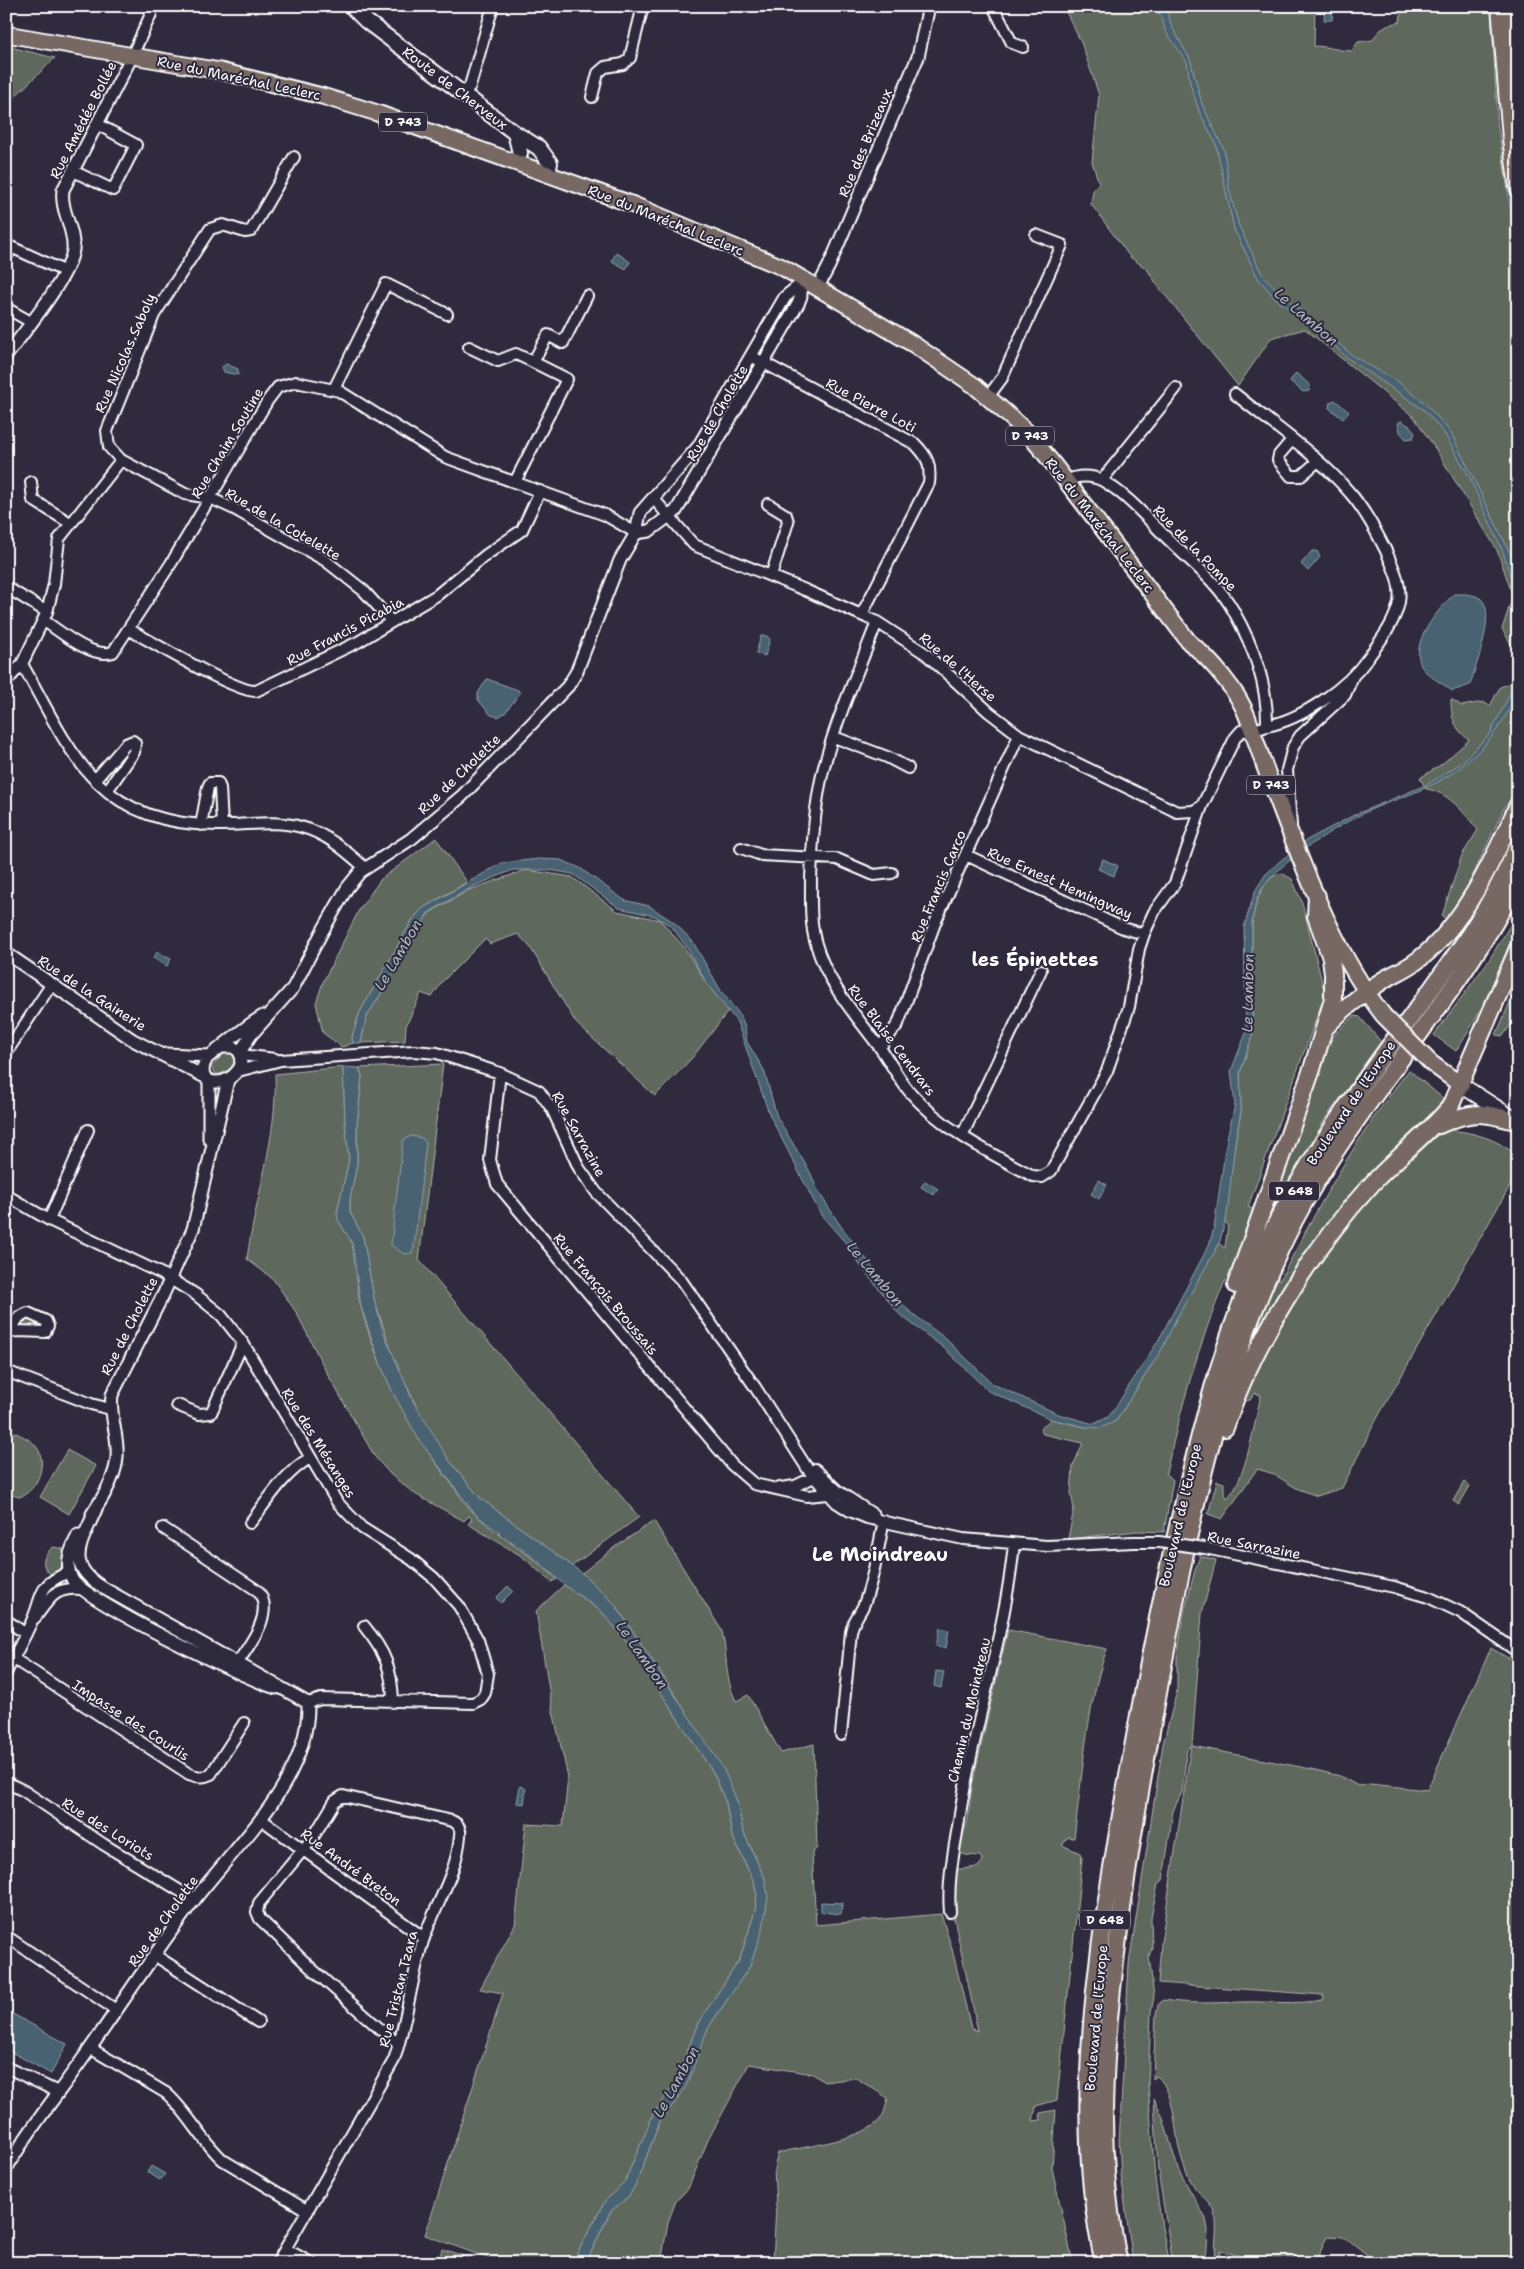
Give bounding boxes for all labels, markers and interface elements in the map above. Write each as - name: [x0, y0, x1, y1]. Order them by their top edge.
- street label: Route de Cherveux: [399, 43, 511, 133]
- street label: Rue du Maréchal Leclerc: [156, 52, 322, 104]
- street label: Rue Amédée Bollée: [46, 58, 121, 182]
- street label: Rue des Brizeaux: [834, 86, 896, 200]
- road number: D 743: [379, 112, 427, 132]
- street label: Rue du Maréchal Leclerc: [585, 180, 747, 260]
- water label: Le Lambon: [1270, 284, 1342, 350]
- street label: Rue Nicolas Saboly: [91, 290, 159, 416]
- street label: Rue de Cholette: [682, 362, 752, 464]
- street label: Rue Pierre Loti: [823, 374, 919, 436]
- street label: Rue Chaim Soutine: [187, 384, 267, 502]
- road number: D 743: [1006, 426, 1054, 446]
- street label: Rue du Maréchal Leclerc: [1042, 454, 1158, 596]
- street label: Rue de la Cotelette: [222, 484, 344, 564]
- street label: Rue de la Pompe: [1149, 501, 1241, 595]
- street label: Rue Francis Picabia: [283, 592, 407, 669]
- street label: Rue de l'Herse: [916, 629, 1000, 706]
- street label: Rue de Cholette: [414, 730, 504, 818]
- road number: D 743: [1247, 776, 1295, 794]
- street label: Rue Francis Carco: [906, 827, 970, 945]
- street label: Rue Ernest Hemingway: [985, 843, 1135, 923]
- water label: Le Lambon: [370, 916, 426, 994]
- district label: les Épinettes: [971, 946, 1099, 972]
- street label: Rue de la Gainerie: [34, 951, 150, 1035]
- water label: Le Lambon: [1237, 953, 1259, 1033]
- street label: Rue Blaise Cendrars: [844, 981, 940, 1099]
- street label: Boulevard de l'Europe: [1303, 1037, 1399, 1169]
- street label: Rue Sarrazine: [548, 1088, 610, 1180]
- road number: D 648: [1269, 1182, 1319, 1200]
- street label: Rue François Broussais: [550, 1229, 662, 1359]
- water label: Le Lambon: [842, 1237, 908, 1311]
- street label: Rue de Cholette: [96, 1274, 162, 1378]
- street label: Rue des Mésanges: [278, 1385, 360, 1501]
- street label: Boulevard de l'Europe: [1155, 1441, 1205, 1588]
- street label: Rue Sarrazine: [1206, 1527, 1302, 1563]
- district label: Le Moindreau: [812, 1542, 948, 1567]
- water label: Le Lambon: [611, 1617, 673, 1693]
- street label: Chemin du Moindreau: [944, 1636, 994, 1784]
- street label: Impasse des Courlis: [69, 1675, 193, 1765]
- street label: Rue des Loriots: [59, 1793, 157, 1865]
- street label: Rue André Breton: [297, 1824, 405, 1910]
- street label: Rue de Cholette: [124, 1872, 202, 1970]
- road number: D 648: [1080, 1910, 1130, 1930]
- street label: Rue Tristan Tzara: [375, 1928, 421, 2049]
- street label: Boulevard de l'Europe: [1081, 1944, 1111, 2092]
- water label: Le Lambon: [648, 2043, 704, 2121]

